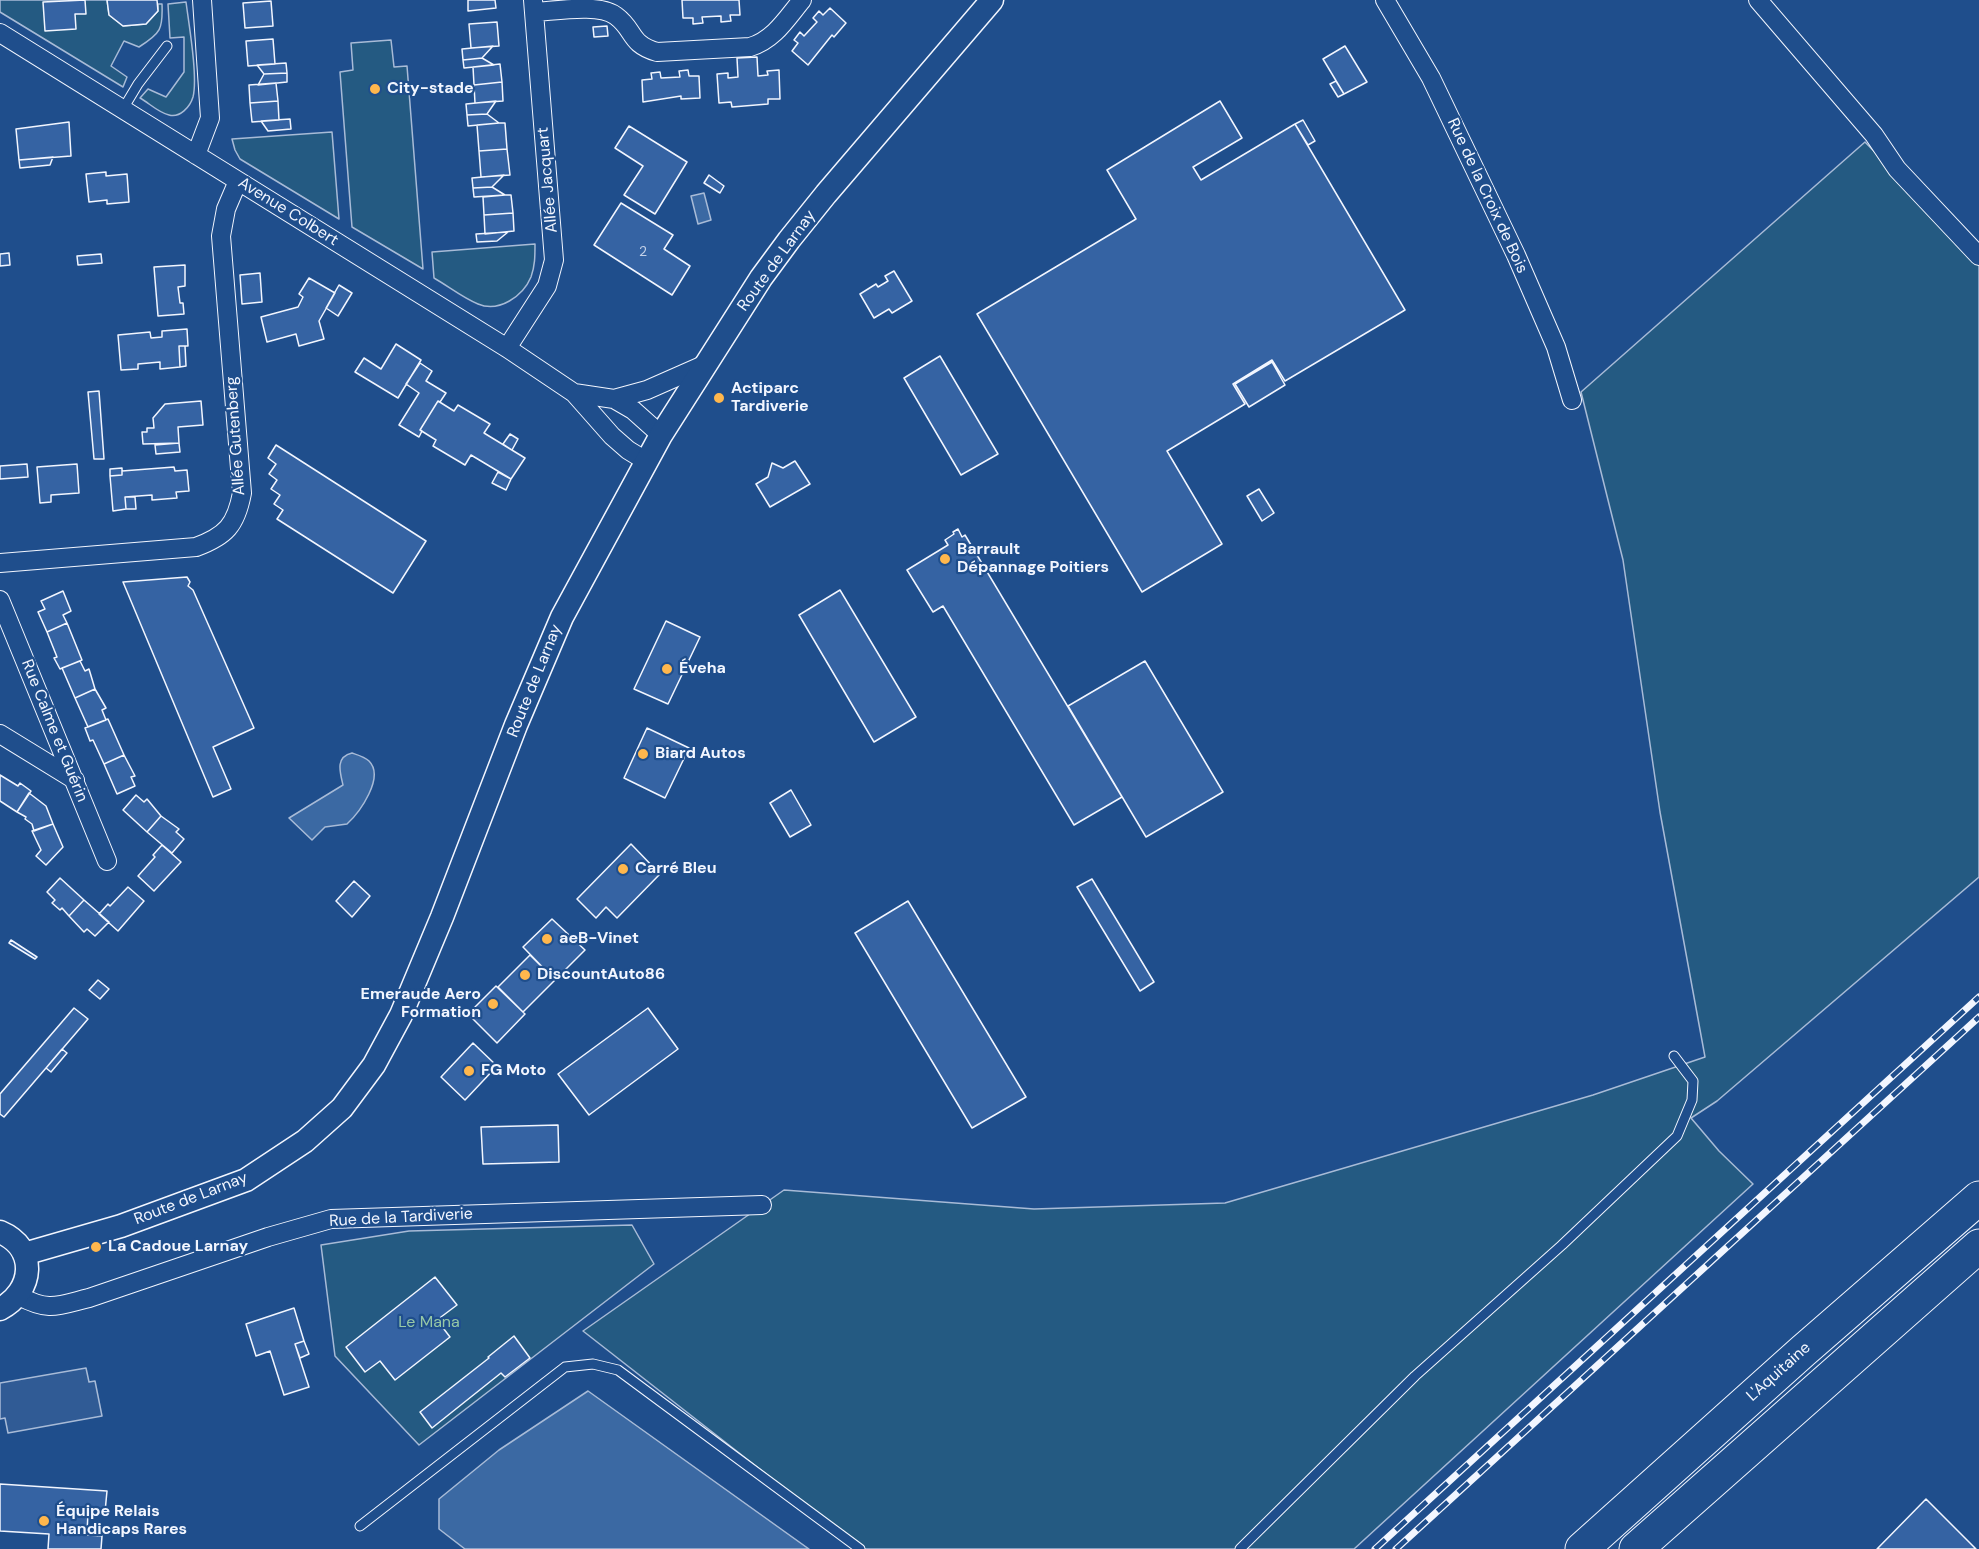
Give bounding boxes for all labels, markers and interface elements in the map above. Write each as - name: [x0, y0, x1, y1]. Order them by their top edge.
- place label: City-stade: [387, 79, 474, 99]
- marker: City-stade: [368, 82, 382, 96]
- street label: Rue de la Croix de Bois: [1443, 115, 1531, 277]
- street label: Allée Jacquart: [534, 126, 562, 234]
- street label: Avenue Colbert: [234, 174, 342, 250]
- street label: Route de Larnay: [734, 207, 820, 315]
- house number: 2: [639, 244, 647, 260]
- street label: Allée Gutenberg: [222, 376, 250, 496]
- place label: Actiparc Tardiverie: [731, 379, 809, 417]
- marker: Actiparc Tardiverie: [712, 391, 726, 405]
- place label: Barrault Dépannage Poitiers: [957, 540, 1109, 578]
- marker: Barrault Dépannage Poitiers: [938, 552, 952, 566]
- street label: Route de Larnay: [504, 622, 566, 740]
- street label: Rue Calme et Guérin: [17, 657, 91, 805]
- place label: Éveha: [679, 659, 726, 679]
- marker: Éveha: [660, 662, 674, 676]
- place label: Biard Autos: [655, 744, 746, 764]
- marker: Biard Autos: [636, 747, 650, 761]
- place label: Carré Bleu: [635, 859, 717, 879]
- marker: Carré Bleu: [616, 862, 630, 876]
- place label: aeB-Vinet: [559, 929, 639, 949]
- marker: aeB-Vinet: [540, 932, 554, 946]
- place label: DiscountAuto86: [537, 965, 665, 985]
- marker: DiscountAuto86: [518, 968, 532, 982]
- place label: Emeraude Aero Formation: [361, 985, 481, 1023]
- marker: Emeraude Aero Formation: [486, 997, 500, 1011]
- place label: FG Moto: [481, 1061, 546, 1081]
- marker: FG Moto: [462, 1064, 476, 1078]
- street label: Route de Larnay: [132, 1169, 250, 1229]
- street label: Rue de la Tardiverie: [329, 1205, 473, 1231]
- place label: La Cadoue Larnay: [108, 1237, 248, 1257]
- marker: La Cadoue Larnay: [89, 1240, 103, 1254]
- park label: Le Mana: [398, 1313, 460, 1333]
- street label: L'Aquitaine: [1743, 1338, 1815, 1406]
- place label: Équipe Relais Handicaps Rares: [56, 1502, 187, 1540]
- marker: Équipe Relais Handicaps Rares: [37, 1514, 51, 1528]

